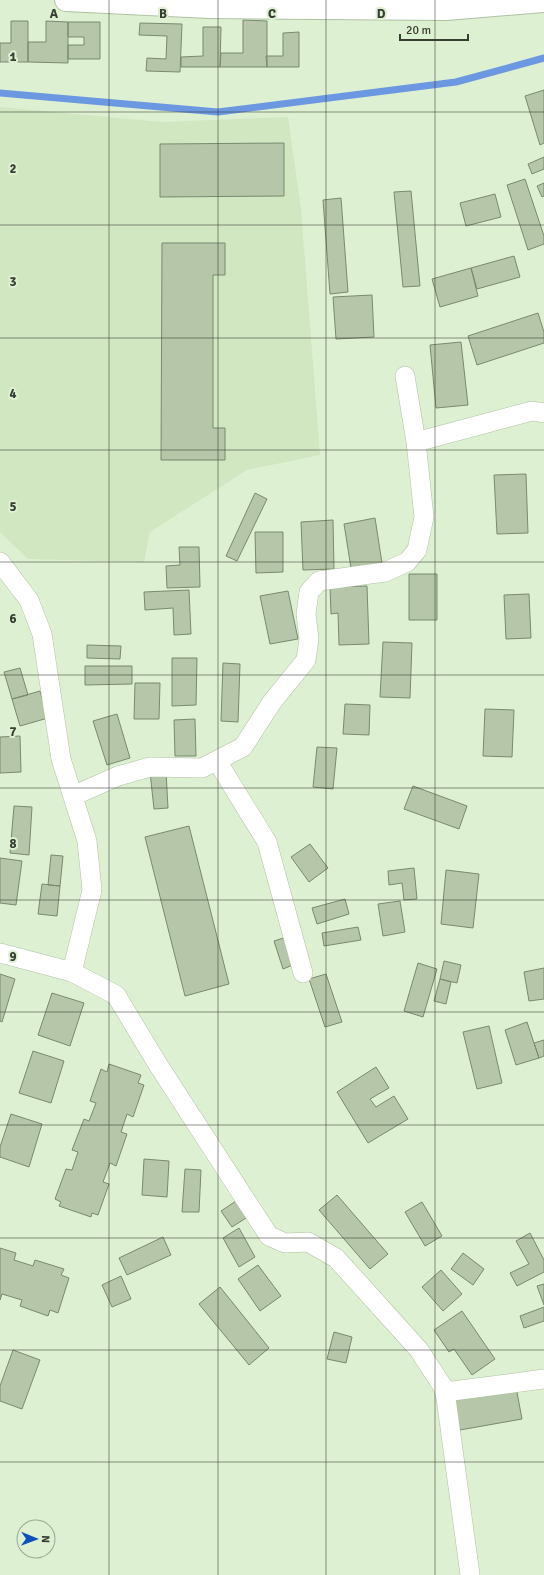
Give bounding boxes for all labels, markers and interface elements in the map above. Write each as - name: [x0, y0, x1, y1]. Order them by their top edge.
- text: A: [50, 6, 59, 22]
- text: B: [159, 6, 167, 22]
- text: C: [268, 6, 276, 22]
- text: D: [377, 6, 386, 22]
- scale bar: [400, 16, 468, 42]
- text: 20 m: [406, 23, 431, 38]
- text: 1: [9, 49, 17, 65]
- text: 2: [9, 161, 17, 177]
- text: 3: [9, 274, 17, 290]
- text: 4: [9, 386, 17, 402]
- text: 5: [9, 499, 17, 515]
- text: 6: [9, 611, 17, 627]
- text: 7: [9, 724, 17, 740]
- text: 8: [9, 836, 17, 852]
- text: 9: [9, 949, 17, 965]
- north arrow: [16, 1519, 56, 1559]
- text: N: [39, 1535, 52, 1543]

